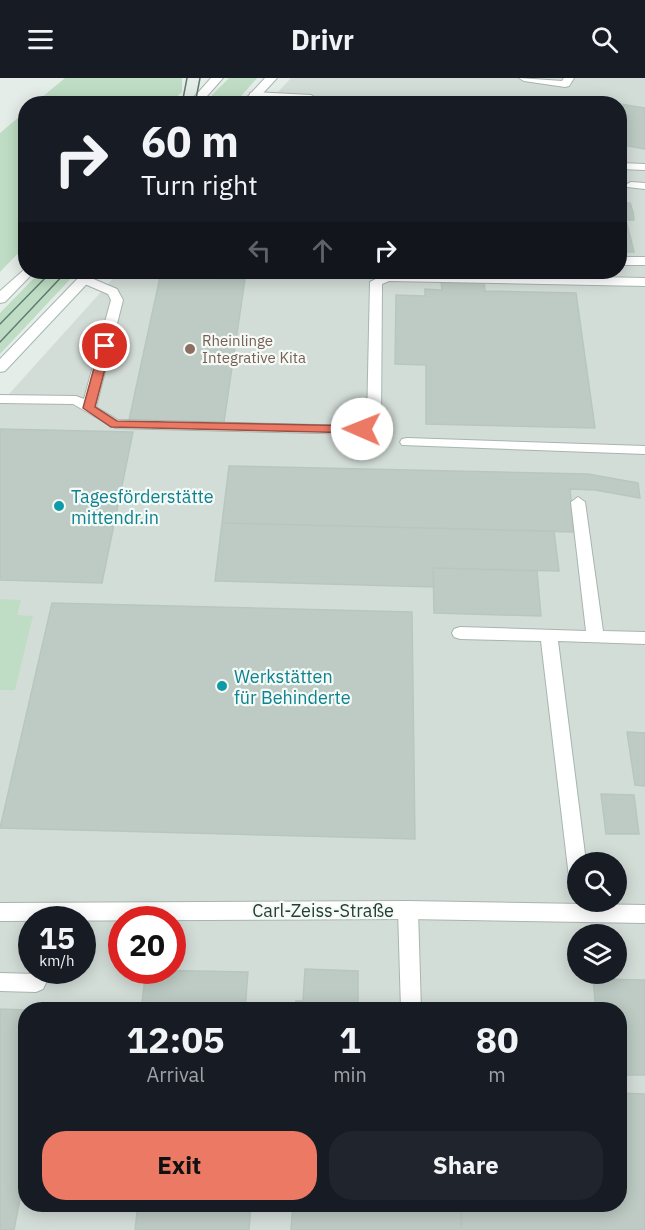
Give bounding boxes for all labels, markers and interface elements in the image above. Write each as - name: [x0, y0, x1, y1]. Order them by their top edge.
- text: Drivr: [291, 22, 354, 57]
- icon: menu: [24, 23, 57, 56]
- icon: search: [588, 23, 621, 56]
- text: 60 m: [141, 114, 239, 169]
- icon: right: [42, 120, 120, 198]
- text: Turn right: [141, 167, 258, 202]
- icon: left: [243, 234, 276, 267]
- icon: ahead: [306, 234, 339, 267]
- icon: right: [369, 234, 402, 267]
- pin: [79, 320, 130, 371]
- icon: arrive: [88, 329, 121, 362]
- place label: Rheinlinge Integrative Kita: [202, 331, 306, 367]
- marker: Rheinlinge Integrative Kita: [183, 342, 197, 356]
- position arrow: [330, 397, 394, 461]
- place label: Tagesförderstätte mittendr.in: [71, 485, 214, 529]
- marker: Tagesförderstätte mittendr.in: [52, 499, 66, 513]
- place label: Werkstätten für Behinderte: [234, 665, 351, 709]
- marker: Werkstätten für Behinderte: [215, 679, 229, 693]
- map controls: [567, 852, 627, 984]
- button: search: [567, 852, 627, 912]
- street label: Carl-Zeiss-Straße: [252, 899, 394, 922]
- speed limit sign: 20: [108, 906, 186, 984]
- text: 15: [39, 918, 75, 957]
- button: layers: [567, 924, 627, 984]
- text: km/h: [39, 951, 75, 970]
- text: 12:05: [126, 1016, 225, 1063]
- text: 1: [339, 1016, 361, 1063]
- text: 80: [475, 1016, 519, 1063]
- text: Arrival: [146, 1061, 205, 1088]
- text: min: [333, 1061, 367, 1088]
- text: m: [488, 1061, 506, 1088]
- button: Exit: [42, 1131, 317, 1200]
- button: Share: [329, 1131, 603, 1200]

